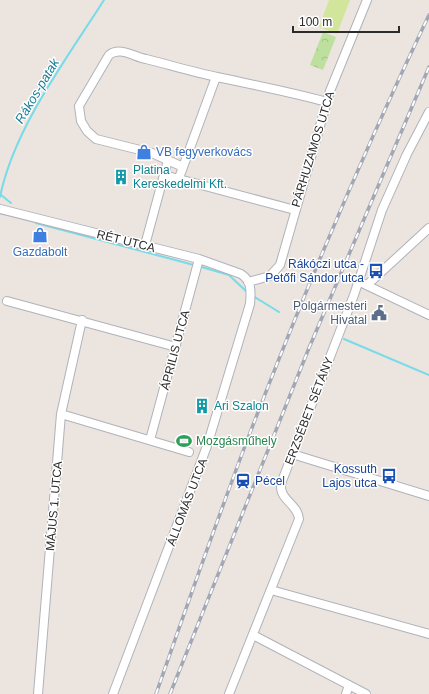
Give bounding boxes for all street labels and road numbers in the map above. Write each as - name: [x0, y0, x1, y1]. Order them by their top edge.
- street label: PÁRHUZAMOS UTCA: [288, 89, 337, 209]
- street label: RÉT UTCA: [95, 226, 157, 255]
- street label: ÁPRILIS UTCA: [157, 308, 192, 391]
- street label: ERZSÉBET SÉTÁNY: [281, 355, 336, 467]
- street label: ÁLLOMÁS UTCA: [163, 456, 210, 548]
- street label: MÁJUS 1. UTCA: [42, 460, 65, 551]

